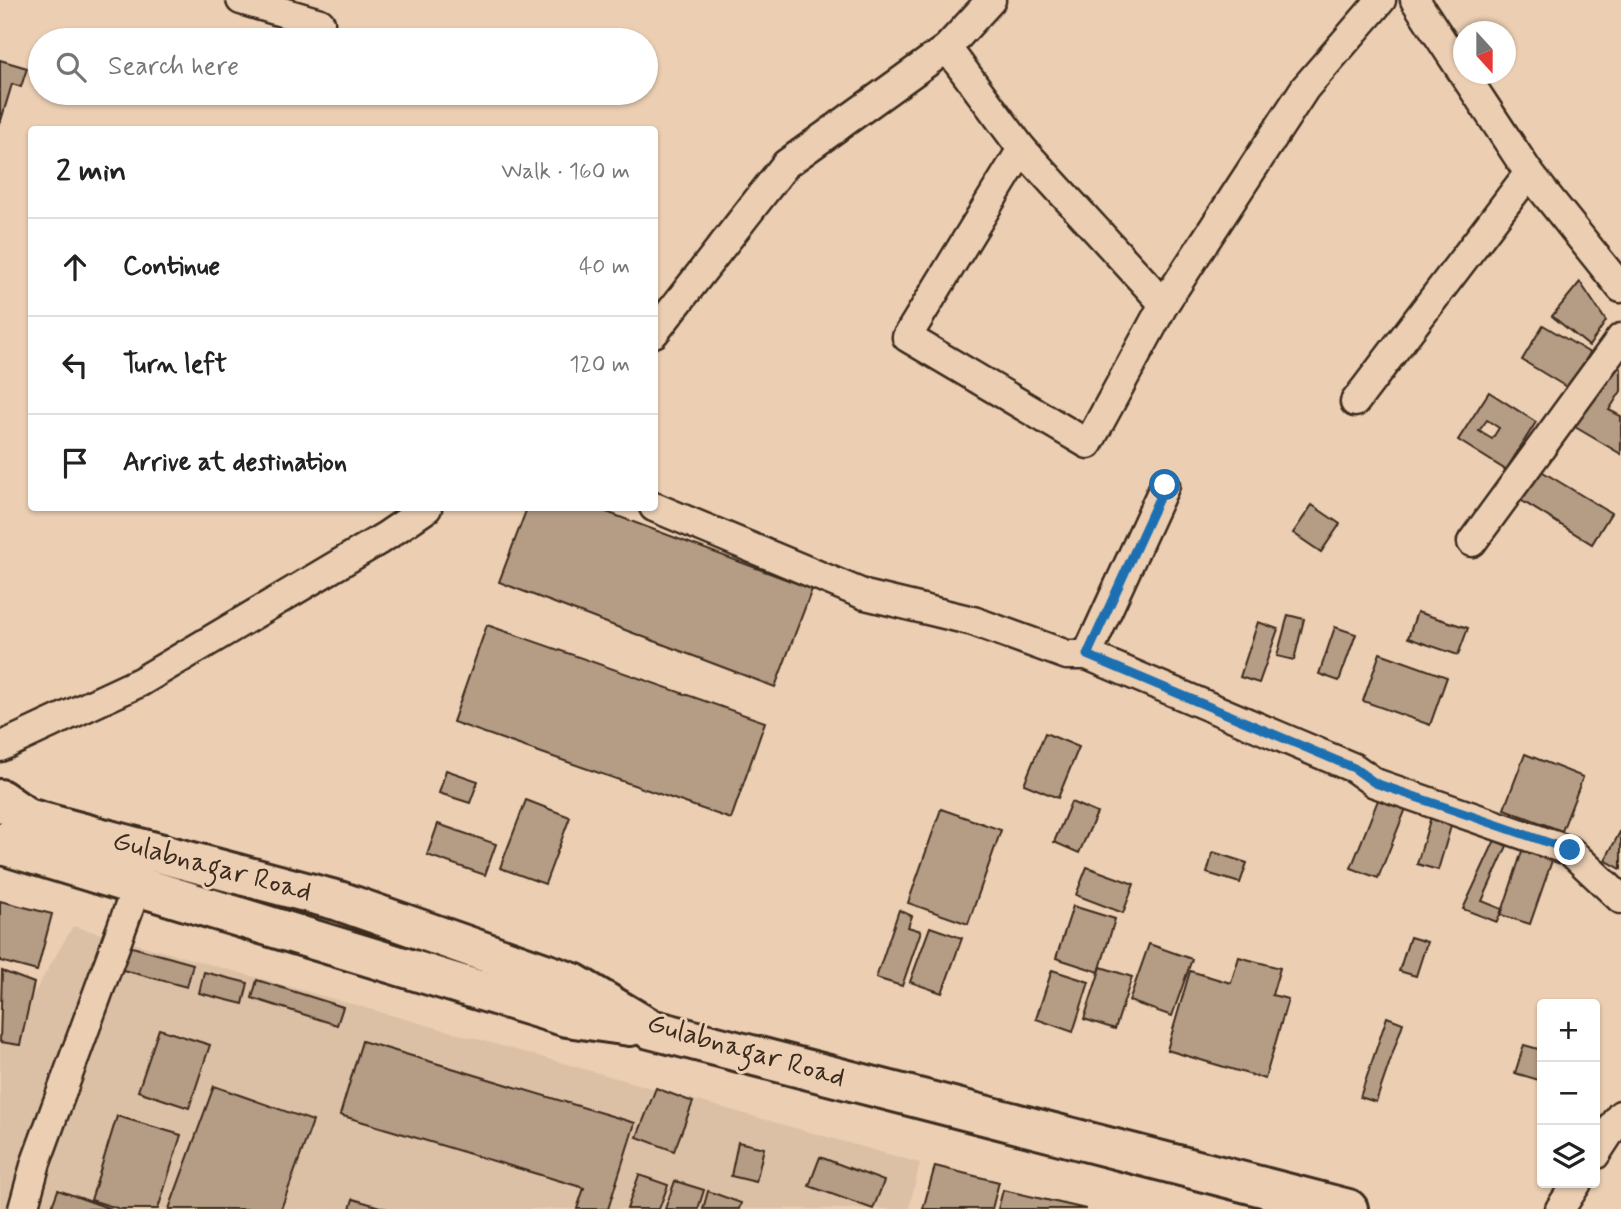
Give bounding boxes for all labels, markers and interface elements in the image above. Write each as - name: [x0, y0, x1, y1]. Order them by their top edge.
- north arrow: [1453, 21, 1516, 84]
- search box: [28, 28, 658, 105]
- icon: search: [52, 48, 90, 86]
- text: Search here: [108, 50, 239, 84]
- text: 2 min: [56, 152, 126, 191]
- text: Walk · 160 m: [501, 157, 630, 187]
- icon: ahead: [56, 248, 94, 286]
- text: Continue: [123, 250, 220, 284]
- text: 40 m: [579, 252, 630, 282]
- icon: left: [56, 346, 94, 384]
- text: Turn left: [123, 348, 227, 382]
- text: 120 m: [569, 350, 630, 380]
- icon: arrive: [56, 444, 94, 482]
- text: Arrive at destination: [123, 446, 347, 480]
- route start: [1149, 469, 1180, 500]
- street label: Gulabnagar Road: [108, 823, 315, 914]
- route end: [1554, 834, 1585, 865]
- map controls: [1537, 999, 1600, 1188]
- button: +: [1537, 999, 1600, 1062]
- street label: Gulabnagar Road: [642, 1005, 849, 1100]
- button: −: [1537, 1062, 1600, 1125]
- button: layers: [1537, 1125, 1600, 1188]

